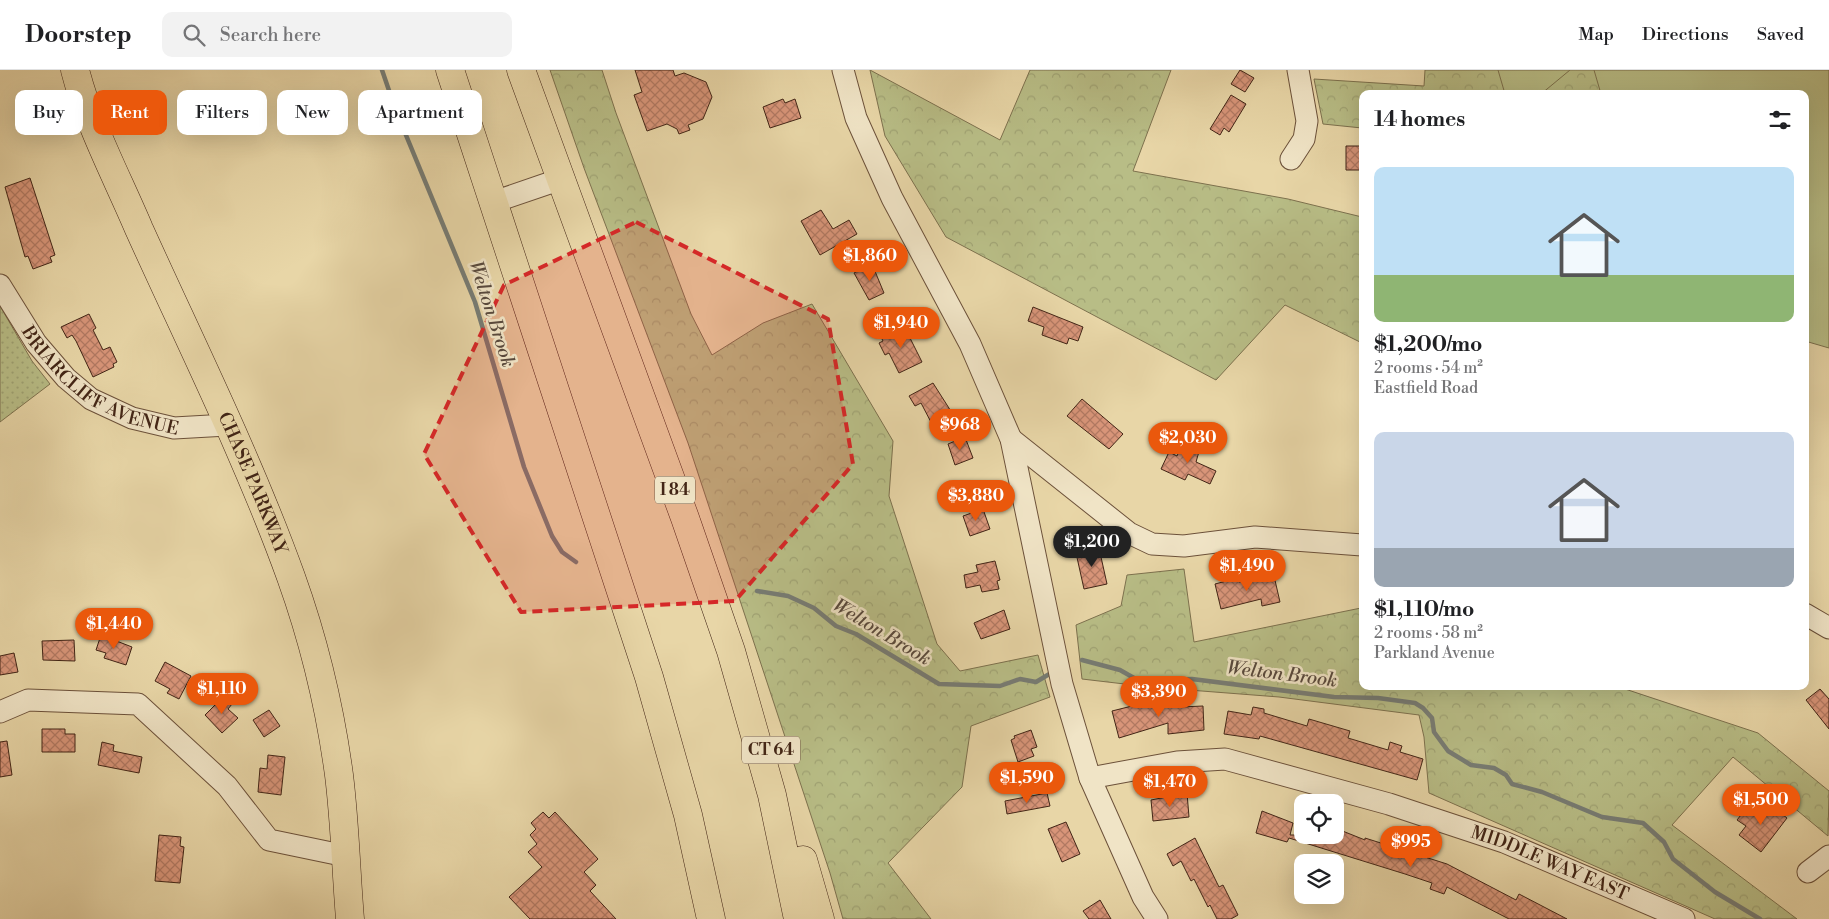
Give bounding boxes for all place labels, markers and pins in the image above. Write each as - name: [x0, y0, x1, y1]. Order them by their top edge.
- pin: $1,860: [829, 240, 911, 282]
- pin: $1,940: [860, 306, 942, 349]
- pin: $968: [930, 408, 990, 451]
- pin: $2,030: [1147, 422, 1229, 464]
- pin: $3,880: [935, 480, 1017, 522]
- pin: $1,200: [1051, 526, 1133, 568]
- pin: $1,490: [1206, 550, 1288, 592]
- pin: $1,440: [73, 608, 155, 650]
- pin: $1,110: [181, 672, 263, 715]
- pin: $3,390: [1118, 676, 1200, 718]
- pin: $1,590: [986, 762, 1068, 804]
- pin: $1,470: [1129, 766, 1211, 808]
- pin: $1,500: [1720, 784, 1802, 826]
- pin: $995: [1381, 826, 1441, 868]

